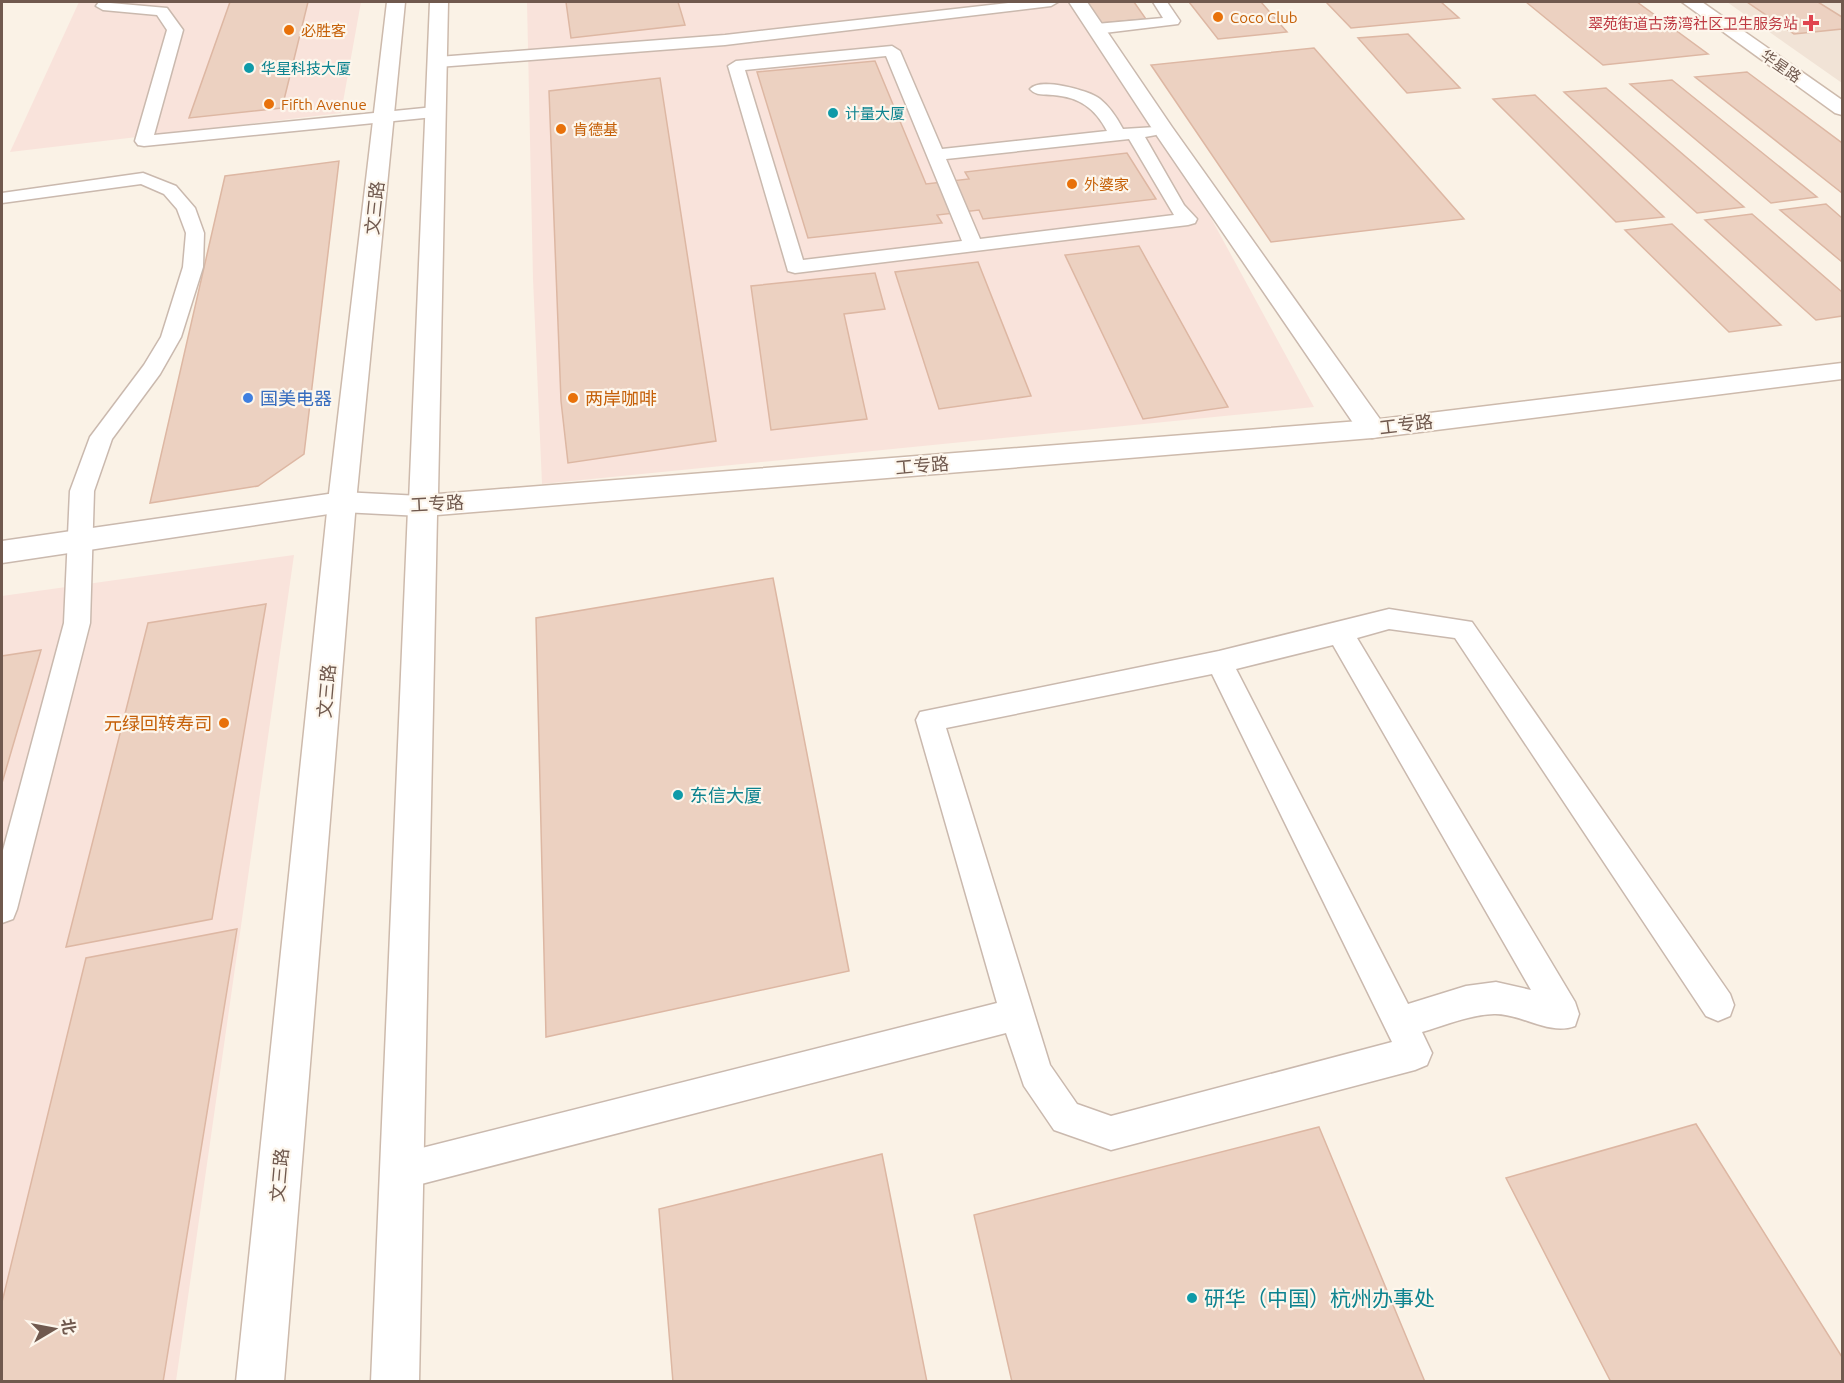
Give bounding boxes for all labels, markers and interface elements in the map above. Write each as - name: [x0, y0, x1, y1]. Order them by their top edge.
- place label: Coco Club: [1230, 9, 1298, 26]
- marker: Coco Club: [1211, 10, 1225, 24]
- marker: 翠苑街道古荡湾社区卫生服务站: [1802, 14, 1820, 32]
- place label: 翠苑街道古荡湾社区卫生服务站: [1588, 15, 1798, 32]
- place label: 必胜客: [301, 22, 346, 39]
- marker: 必胜客: [282, 23, 296, 37]
- street label: 华星路: [1758, 46, 1804, 86]
- place label: 华星科技大厦: [261, 60, 351, 77]
- marker: 华星科技大厦: [242, 61, 256, 75]
- place label: Fifth Avenue: [281, 96, 367, 113]
- marker: Fifth Avenue: [262, 97, 276, 111]
- place label: 计量大厦: [845, 105, 905, 122]
- marker: 计量大厦: [826, 106, 840, 120]
- place label: 肯德基: [573, 121, 618, 138]
- marker: 肯德基: [554, 122, 568, 136]
- place label: 外婆家: [1084, 176, 1129, 193]
- marker: 外婆家: [1065, 177, 1079, 191]
- street label: 文三路: [361, 180, 387, 236]
- place label: 国美电器: [260, 388, 332, 408]
- place label: 两岸咖啡: [585, 388, 657, 408]
- marker: 国美电器: [241, 391, 255, 405]
- marker: 两岸咖啡: [566, 391, 580, 405]
- street label: 工专路: [1378, 411, 1434, 437]
- street label: 工专路: [894, 453, 950, 477]
- street label: 工专路: [410, 492, 464, 514]
- street label: 文三路: [314, 663, 338, 719]
- place label: 元绿回转寿司: [104, 713, 212, 733]
- marker: 元绿回转寿司: [217, 716, 231, 730]
- place label: 东信大厦: [690, 785, 762, 805]
- marker: 东信大厦: [671, 788, 685, 802]
- street label: 文三路: [267, 1147, 291, 1203]
- place label: 研华（中国）杭州办事处: [1204, 1286, 1435, 1310]
- marker: 研华（中国）杭州办事处: [1185, 1291, 1199, 1305]
- north arrow: [24, 1299, 84, 1359]
- text: 北: [59, 1317, 79, 1336]

